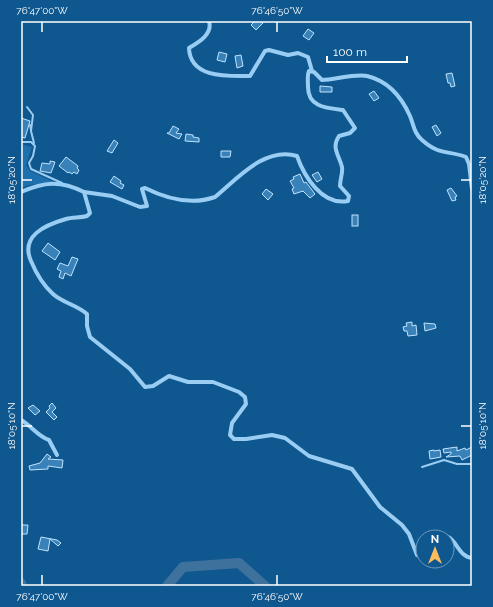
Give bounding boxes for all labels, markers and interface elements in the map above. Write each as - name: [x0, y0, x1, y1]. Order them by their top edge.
- text: 76°47'00"W: [16, 5, 68, 16]
- text: 76°46'50"W: [251, 5, 303, 16]
- scale bar: [327, 38, 407, 64]
- text: 100 m: [333, 45, 367, 59]
- text: 18°05'20"N: [6, 156, 17, 204]
- text: 18°05'20"N: [477, 156, 488, 204]
- text: 18°05'10"N: [6, 402, 17, 450]
- text: 18°05'10"N: [477, 402, 488, 450]
- north arrow: [415, 529, 455, 569]
- text: N: [431, 533, 439, 546]
- text: 76°47'00"W: [16, 591, 68, 602]
- text: 76°46'50"W: [251, 591, 303, 602]

